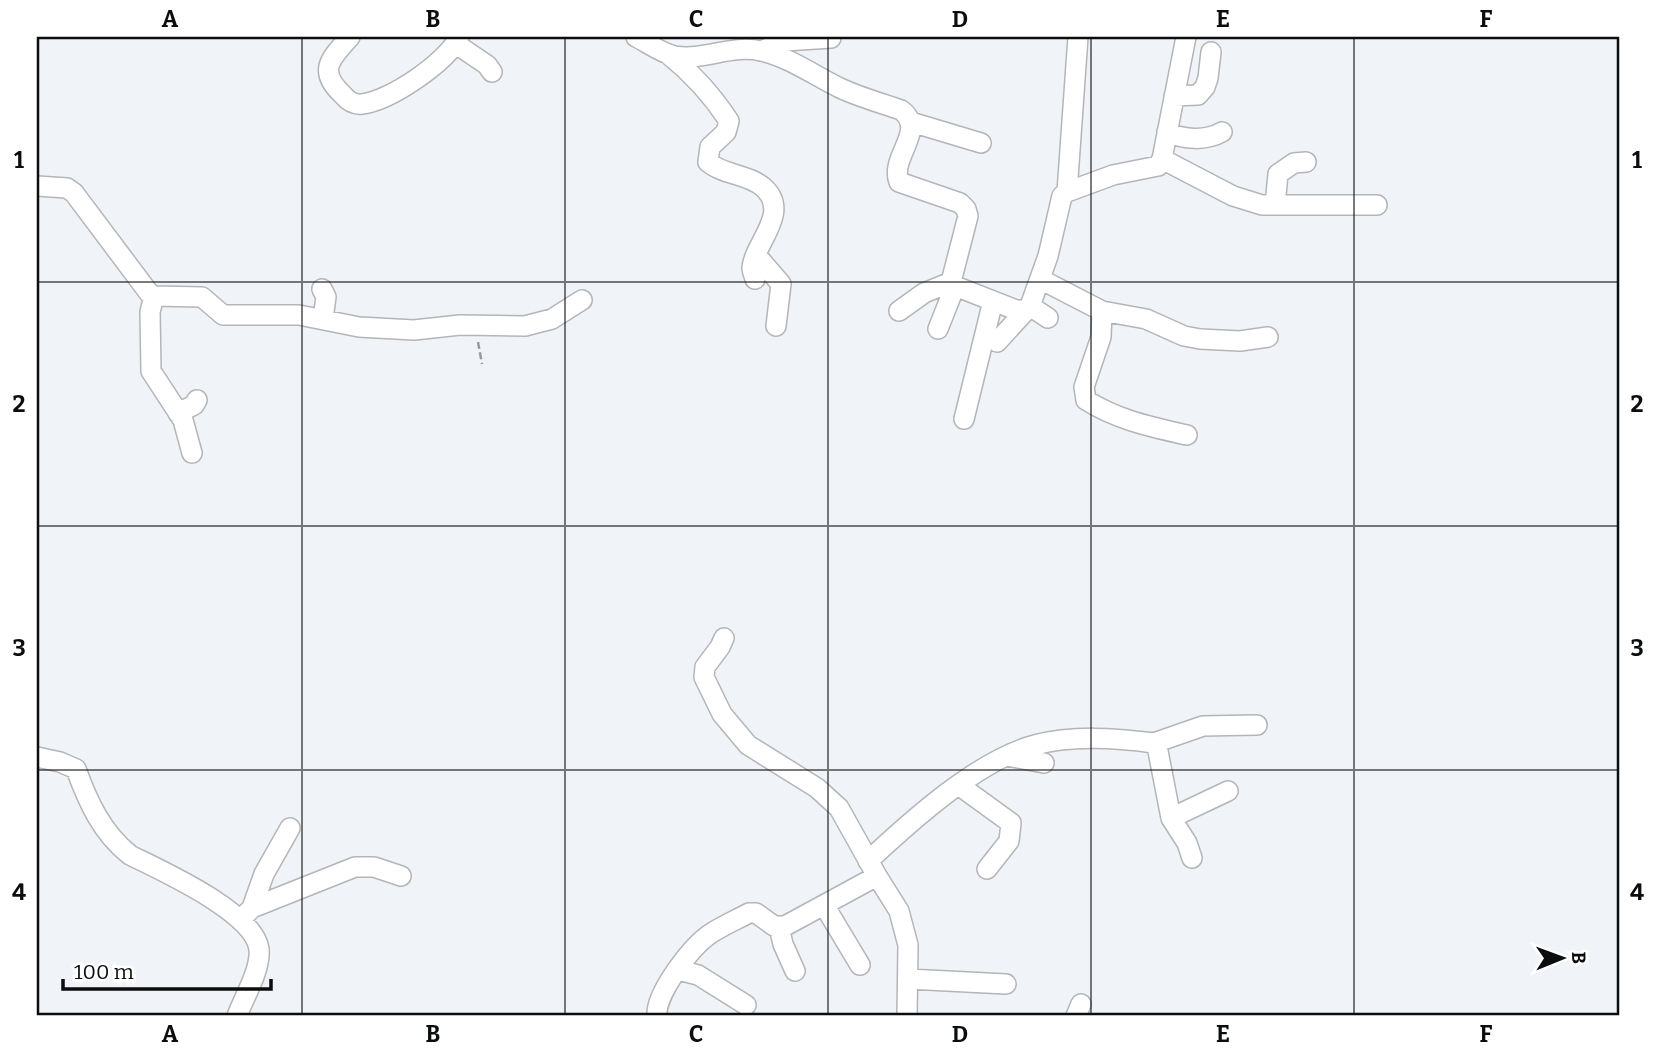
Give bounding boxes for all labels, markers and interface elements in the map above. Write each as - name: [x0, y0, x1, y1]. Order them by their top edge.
- text: A: [162, 5, 179, 33]
- text: B: [426, 5, 440, 33]
- text: C: [689, 5, 703, 33]
- text: D: [952, 5, 968, 33]
- text: E: [1216, 5, 1230, 33]
- text: F: [1480, 5, 1493, 33]
- text: 1: [14, 146, 24, 174]
- text: 1: [1632, 146, 1642, 174]
- text: 2: [13, 390, 26, 418]
- text: 2: [1631, 390, 1644, 418]
- text: 3: [12, 634, 26, 662]
- text: 3: [1630, 634, 1644, 662]
- text: 4: [12, 878, 26, 906]
- text: 4: [1630, 878, 1644, 906]
- north arrow: [1526, 923, 1596, 993]
- scale bar: [63, 948, 271, 992]
- text: B: [1567, 951, 1590, 964]
- text: 100 m: [74, 959, 134, 985]
- text: A: [162, 1020, 179, 1048]
- text: B: [426, 1020, 440, 1048]
- text: C: [689, 1020, 703, 1048]
- text: D: [952, 1020, 968, 1048]
- text: E: [1216, 1020, 1230, 1048]
- text: F: [1480, 1020, 1493, 1048]

